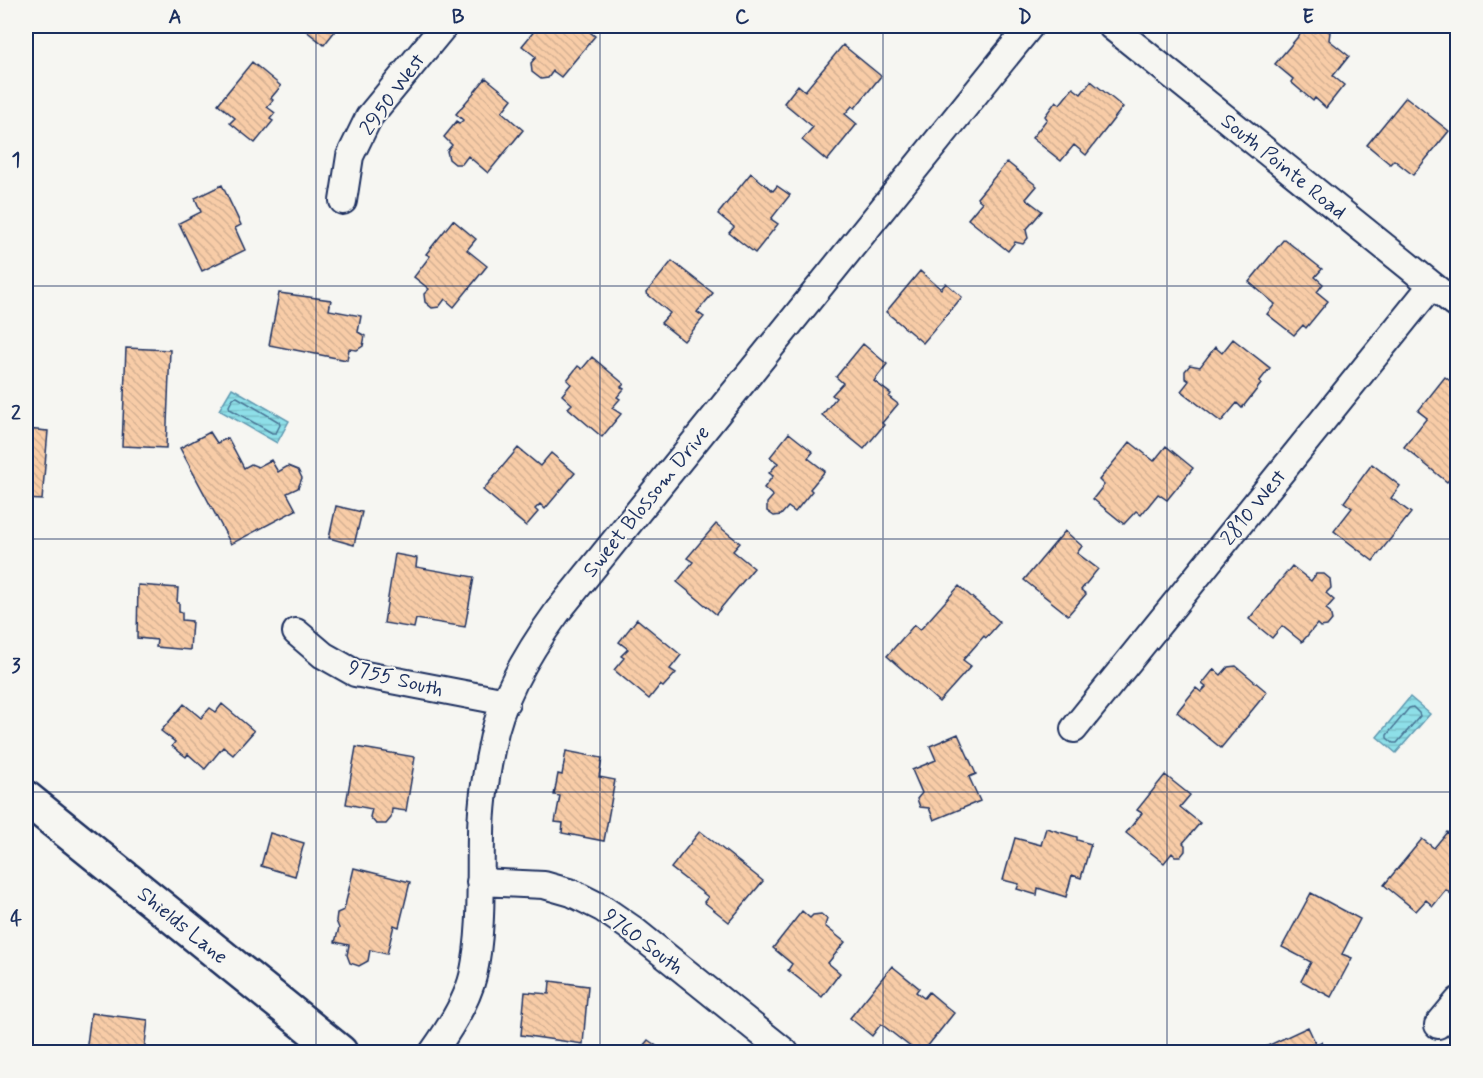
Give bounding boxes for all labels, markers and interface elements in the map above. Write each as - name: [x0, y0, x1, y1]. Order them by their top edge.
- text: A: [168, 4, 182, 31]
- text: B: [452, 4, 465, 31]
- text: C: [735, 4, 750, 31]
- text: D: [1018, 4, 1032, 31]
- text: E: [1302, 4, 1314, 31]
- street label: 2950 West: [354, 48, 432, 141]
- street label: South Pointe Road: [1215, 107, 1352, 226]
- text: 1: [12, 147, 20, 174]
- text: 2: [11, 400, 21, 427]
- street label: Sweet Blossom Drive: [577, 420, 717, 583]
- street label: 2810 West: [1214, 463, 1293, 552]
- text: 3: [11, 653, 21, 680]
- street label: 9755 South: [346, 654, 446, 704]
- street label: Shields Lane: [131, 881, 234, 971]
- street label: 9760 South: [598, 902, 689, 981]
- text: 4: [10, 906, 22, 933]

